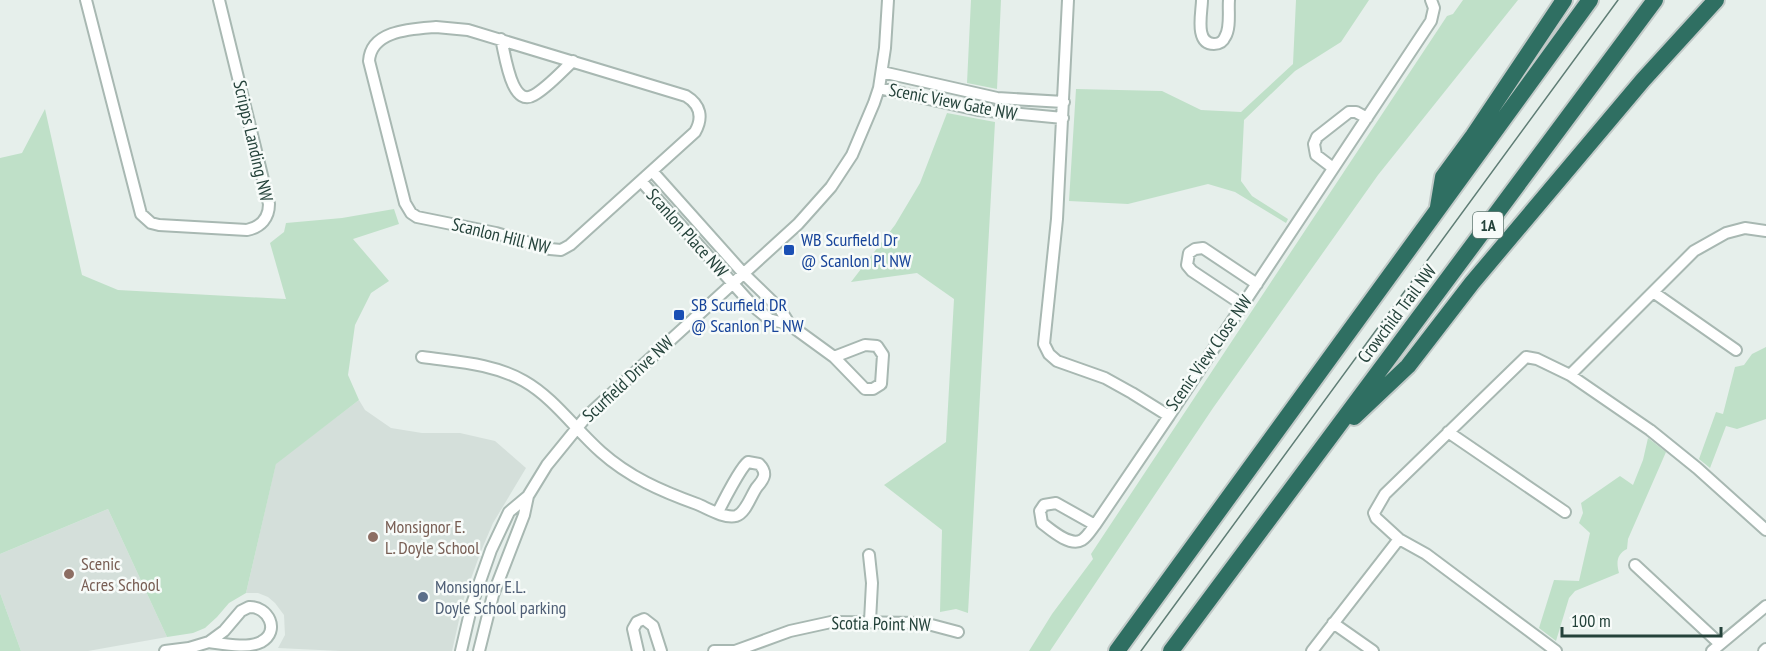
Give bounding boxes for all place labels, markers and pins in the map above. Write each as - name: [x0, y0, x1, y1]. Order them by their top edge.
- place label: WB Scurfield Dr @ Scanlon Pl NW: [801, 228, 911, 272]
- marker: WB Scurfield Dr @ Scanlon Pl NW: [782, 243, 796, 257]
- place label: SB Scurfield DR @ Scanlon PL NW: [691, 293, 804, 337]
- marker: SB Scurfield DR @ Scanlon PL NW: [672, 308, 686, 322]
- place label: Monsignor E. L. Doyle School: [385, 515, 480, 559]
- marker: Monsignor E. L. Doyle School: [366, 530, 380, 544]
- place label: Scenic Acres School: [81, 552, 161, 596]
- marker: Scenic Acres School: [62, 567, 76, 581]
- place label: Monsignor E.L. Doyle School parking: [435, 575, 566, 619]
- marker: Monsignor E.L. Doyle School parking: [416, 590, 430, 604]

